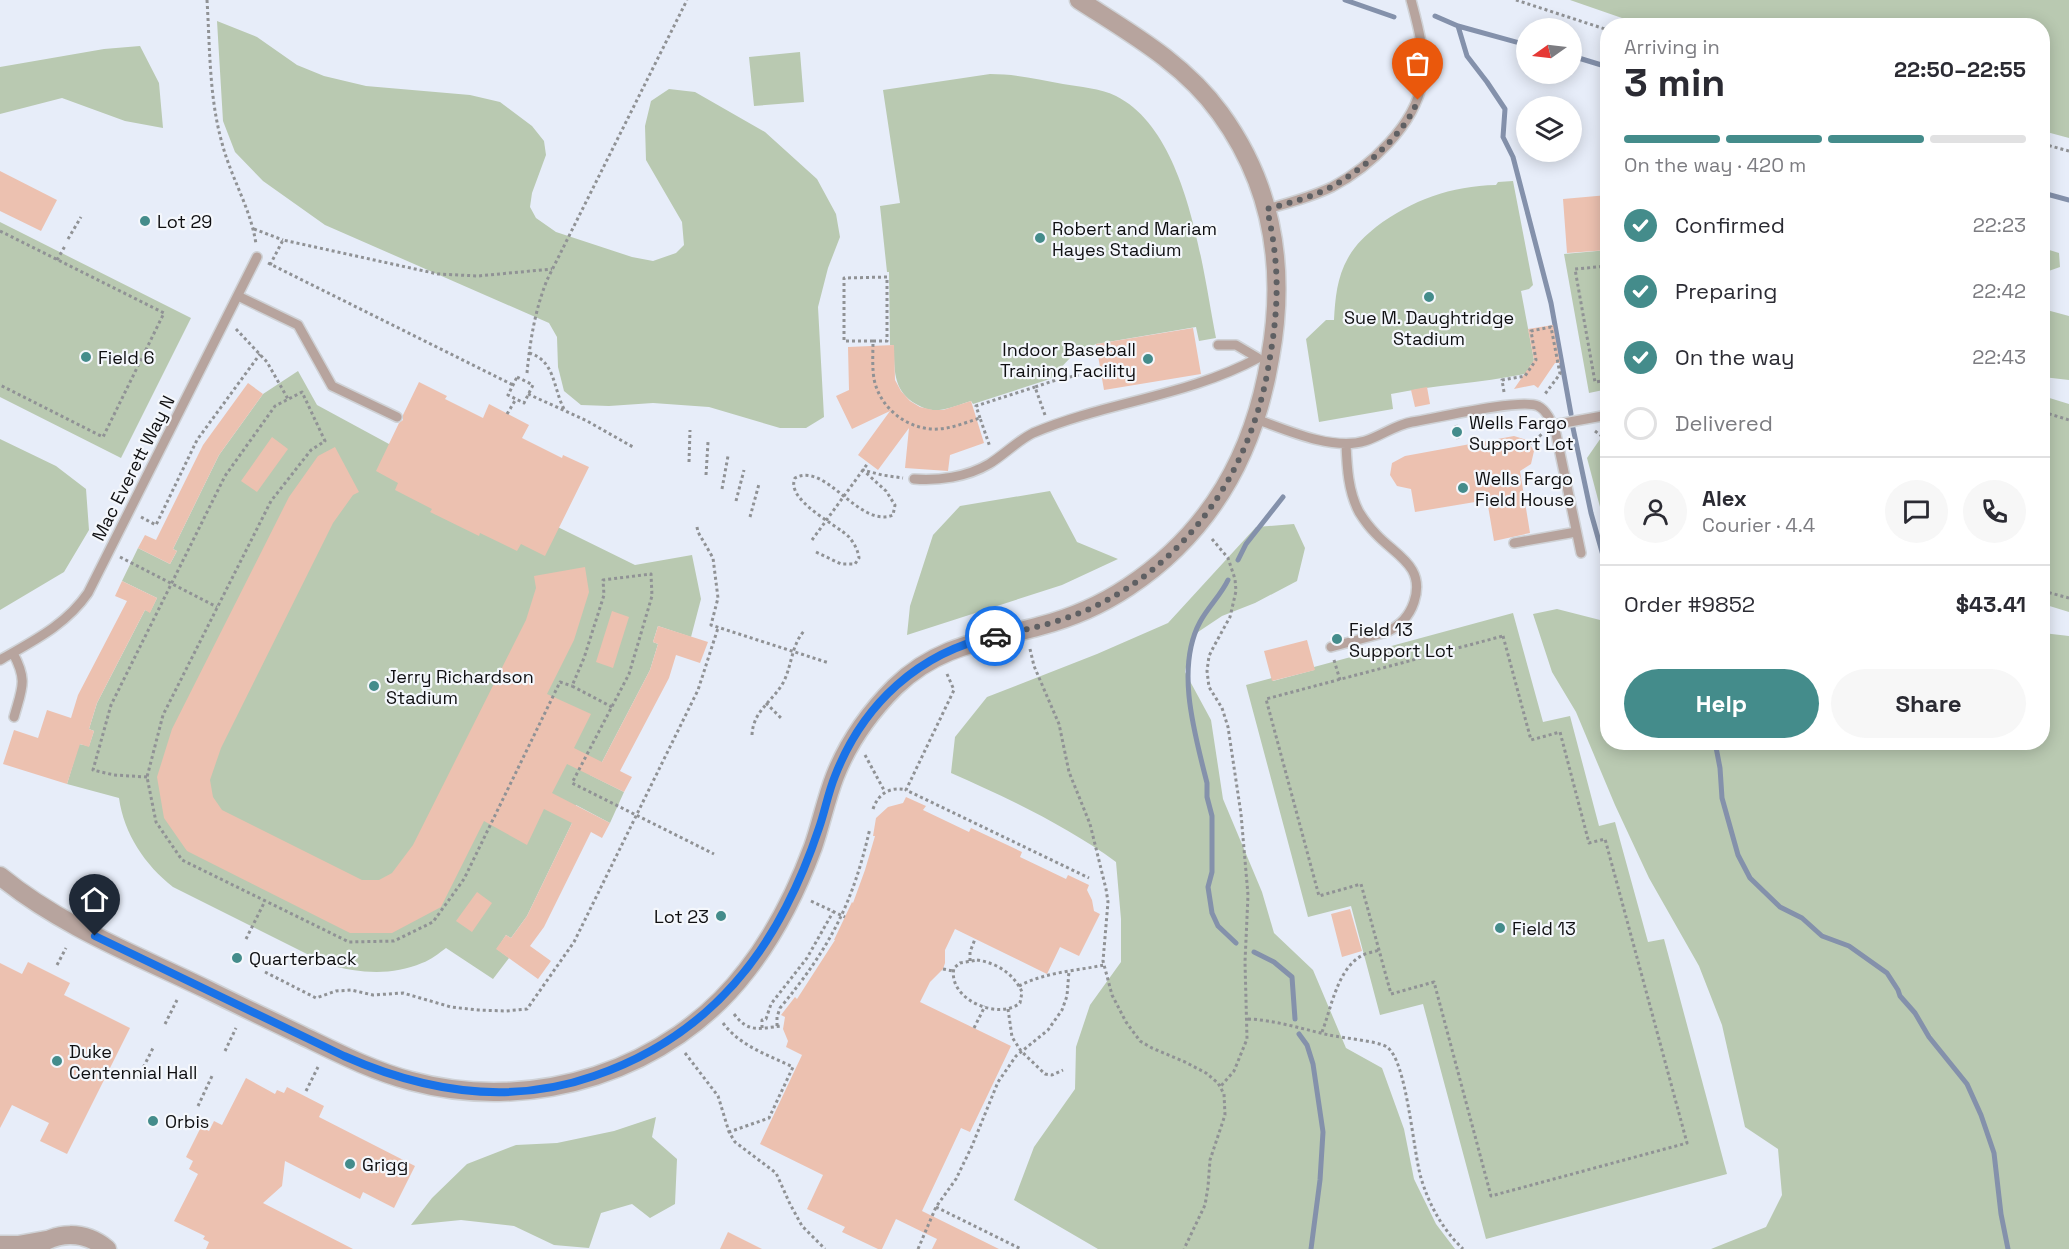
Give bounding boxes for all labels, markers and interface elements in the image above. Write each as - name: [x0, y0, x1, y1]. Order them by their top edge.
- north arrow: [1516, 18, 1582, 84]
- map controls: [1516, 18, 1582, 162]
- text: Arriving in: [1624, 34, 1720, 60]
- pin: [1392, 38, 1443, 100]
- icon: bag: [1401, 47, 1434, 80]
- text: 22:50–22:55: [1894, 55, 2026, 83]
- text: 3 min: [1624, 58, 1725, 107]
- button: layers: [1516, 96, 1582, 162]
- text: On the way · 420 m: [1624, 152, 1806, 178]
- icon: check: [1624, 209, 1657, 242]
- place label: Lot 29: [157, 210, 212, 233]
- text: Confirmed: [1675, 211, 1785, 239]
- text: 22:23: [1973, 212, 2026, 238]
- marker: Lot 29: [138, 214, 152, 228]
- place label: Robert and Mariam Hayes Stadium: [1052, 217, 1217, 261]
- marker: Robert and Mariam Hayes Stadium: [1033, 231, 1047, 245]
- icon: check: [1624, 275, 1657, 308]
- text: Preparing: [1675, 277, 1777, 305]
- text: 22:42: [1972, 278, 2026, 304]
- marker: Sue M. Daughtridge Stadium: [1422, 290, 1436, 304]
- place label: Sue M. Daughtridge Stadium: [1344, 306, 1514, 350]
- place label: Indoor Baseball Training Facility: [1000, 338, 1136, 382]
- icon: check: [1624, 341, 1657, 374]
- text: On the way: [1675, 343, 1794, 371]
- text: 22:43: [1972, 344, 2026, 370]
- place label: Field 6: [98, 346, 154, 369]
- marker: Field 6: [79, 350, 93, 364]
- marker: Indoor Baseball Training Facility: [1141, 352, 1155, 366]
- street label: Mac Everett Way N: [86, 391, 180, 545]
- text: Delivered: [1675, 409, 1773, 437]
- place label: Wells Fargo Support Lot: [1469, 411, 1574, 455]
- marker: Wells Fargo Support Lot: [1450, 425, 1464, 439]
- place label: Wells Fargo Field House: [1475, 467, 1575, 511]
- button: person: [1624, 480, 1687, 543]
- button: chat: [1885, 480, 1948, 543]
- button: phone: [1963, 480, 2026, 543]
- marker: Wells Fargo Field House: [1456, 481, 1470, 495]
- text: Alex: [1702, 484, 1747, 512]
- text: Courier · 4.4: [1702, 512, 1815, 538]
- text: Order #9852: [1624, 590, 1755, 618]
- text: $43.41: [1956, 590, 2026, 618]
- courier: [965, 606, 1025, 666]
- place label: Field 13 Support Lot: [1349, 618, 1454, 662]
- icon: car: [979, 620, 1012, 653]
- marker: Field 13 Support Lot: [1330, 632, 1344, 646]
- place label: Jerry Richardson Stadium: [386, 665, 534, 709]
- button: Help: [1624, 669, 1819, 738]
- button: Share: [1831, 669, 2026, 738]
- marker: Jerry Richardson Stadium: [367, 679, 381, 693]
- pin: [69, 874, 120, 936]
- icon: home: [78, 883, 111, 916]
- place label: Lot 23: [654, 905, 709, 928]
- marker: Lot 23: [714, 909, 728, 923]
- place label: Field 13: [1512, 917, 1576, 940]
- marker: Field 13: [1493, 921, 1507, 935]
- place label: Quarterback: [249, 947, 357, 970]
- marker: Quarterback: [230, 951, 244, 965]
- place label: Duke Centennial Hall: [69, 1040, 197, 1084]
- marker: Duke Centennial Hall: [50, 1054, 64, 1068]
- place label: Orbis: [165, 1110, 209, 1133]
- marker: Orbis: [146, 1114, 160, 1128]
- place label: Grigg: [362, 1153, 408, 1176]
- marker: Grigg: [343, 1157, 357, 1171]

